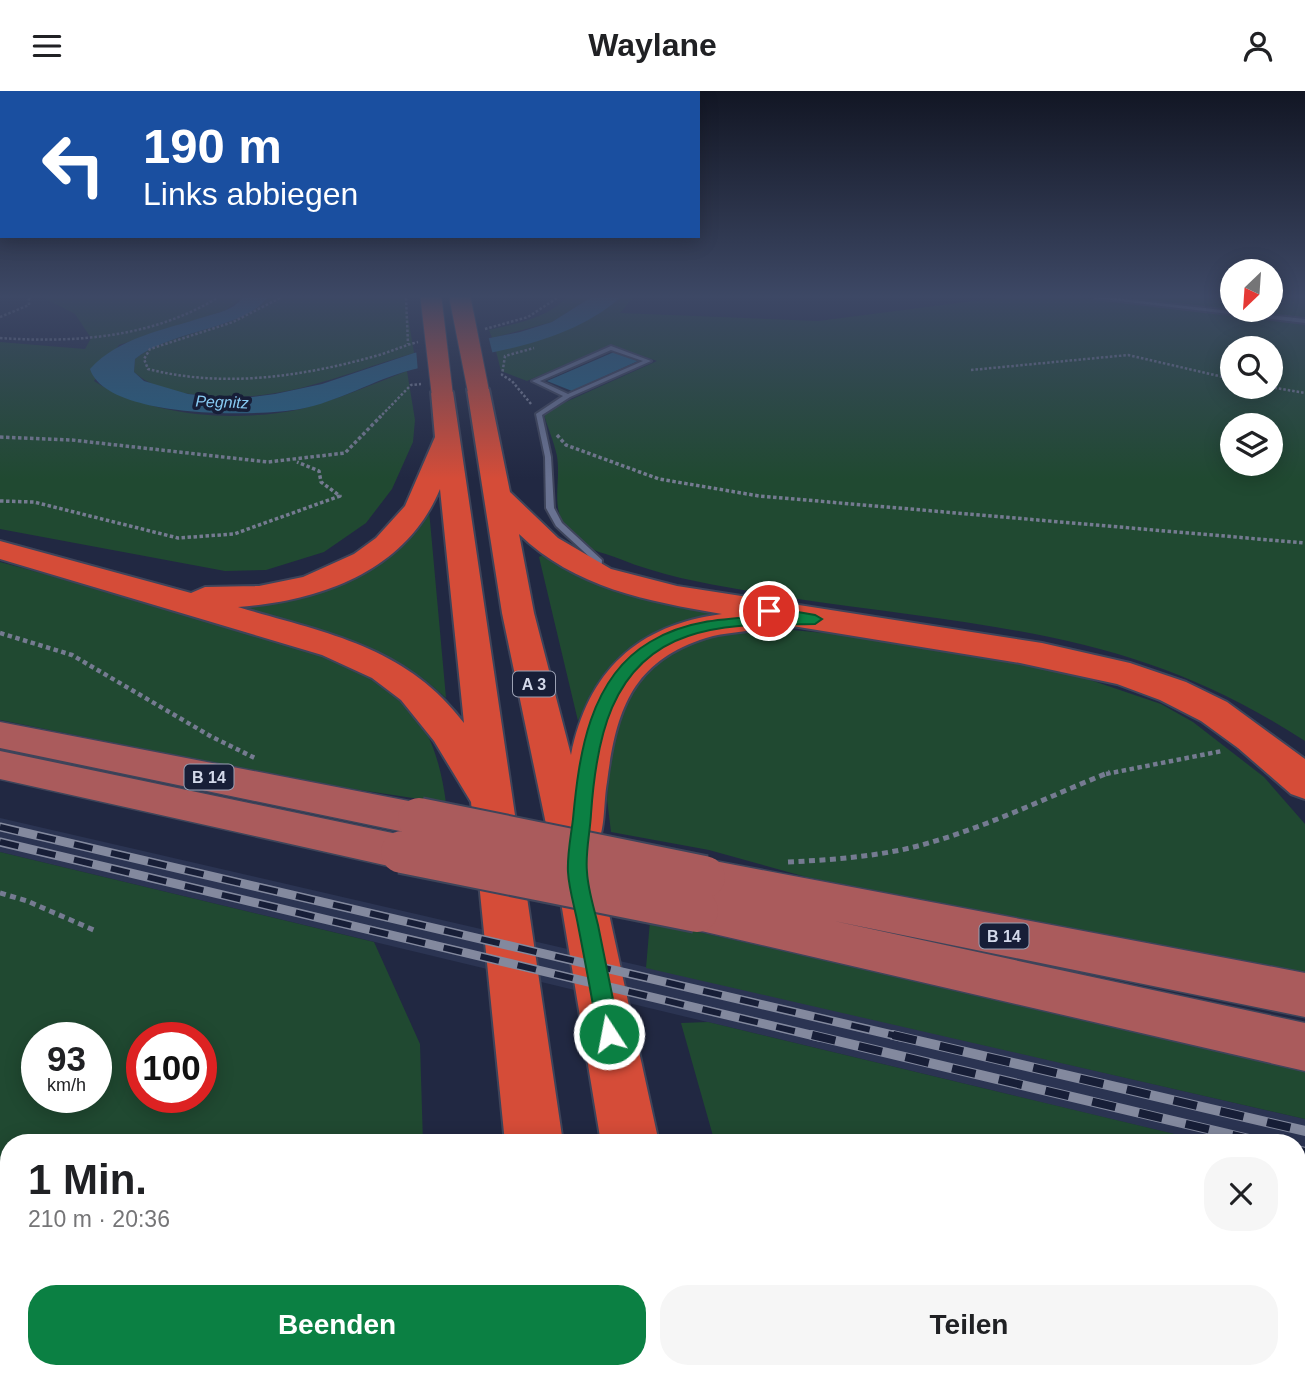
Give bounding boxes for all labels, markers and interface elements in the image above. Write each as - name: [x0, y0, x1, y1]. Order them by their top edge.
- icon: menu: [28, 27, 66, 65]
- text: Waylane: [588, 27, 717, 63]
- icon: person: [1239, 27, 1277, 65]
- icon: left: [28, 119, 119, 210]
- text: 190 m: [143, 119, 282, 173]
- text: Links abbiegen: [143, 176, 358, 212]
- north arrow: [1220, 259, 1283, 322]
- map controls: [1220, 259, 1283, 476]
- button: search: [1220, 336, 1283, 399]
- water label: Pegnitz: [195, 393, 249, 411]
- button: layers: [1220, 413, 1283, 476]
- pin: [739, 581, 799, 641]
- icon: arrive: [750, 592, 788, 630]
- road number: A 3: [513, 671, 555, 697]
- road number: B 14: [184, 765, 234, 789]
- road number: B 14: [979, 923, 1028, 949]
- position arrow: [572, 997, 646, 1071]
- speed limit sign: 100: [126, 1022, 217, 1113]
- text: 93: [47, 1039, 86, 1078]
- text: km/h: [47, 1075, 86, 1095]
- text: 1 Min.: [28, 1156, 147, 1203]
- button: close: [1204, 1157, 1278, 1231]
- text: 210 m · 20:36: [28, 1206, 170, 1232]
- button: Beenden: [28, 1285, 646, 1365]
- button: Teilen: [660, 1285, 1278, 1365]

